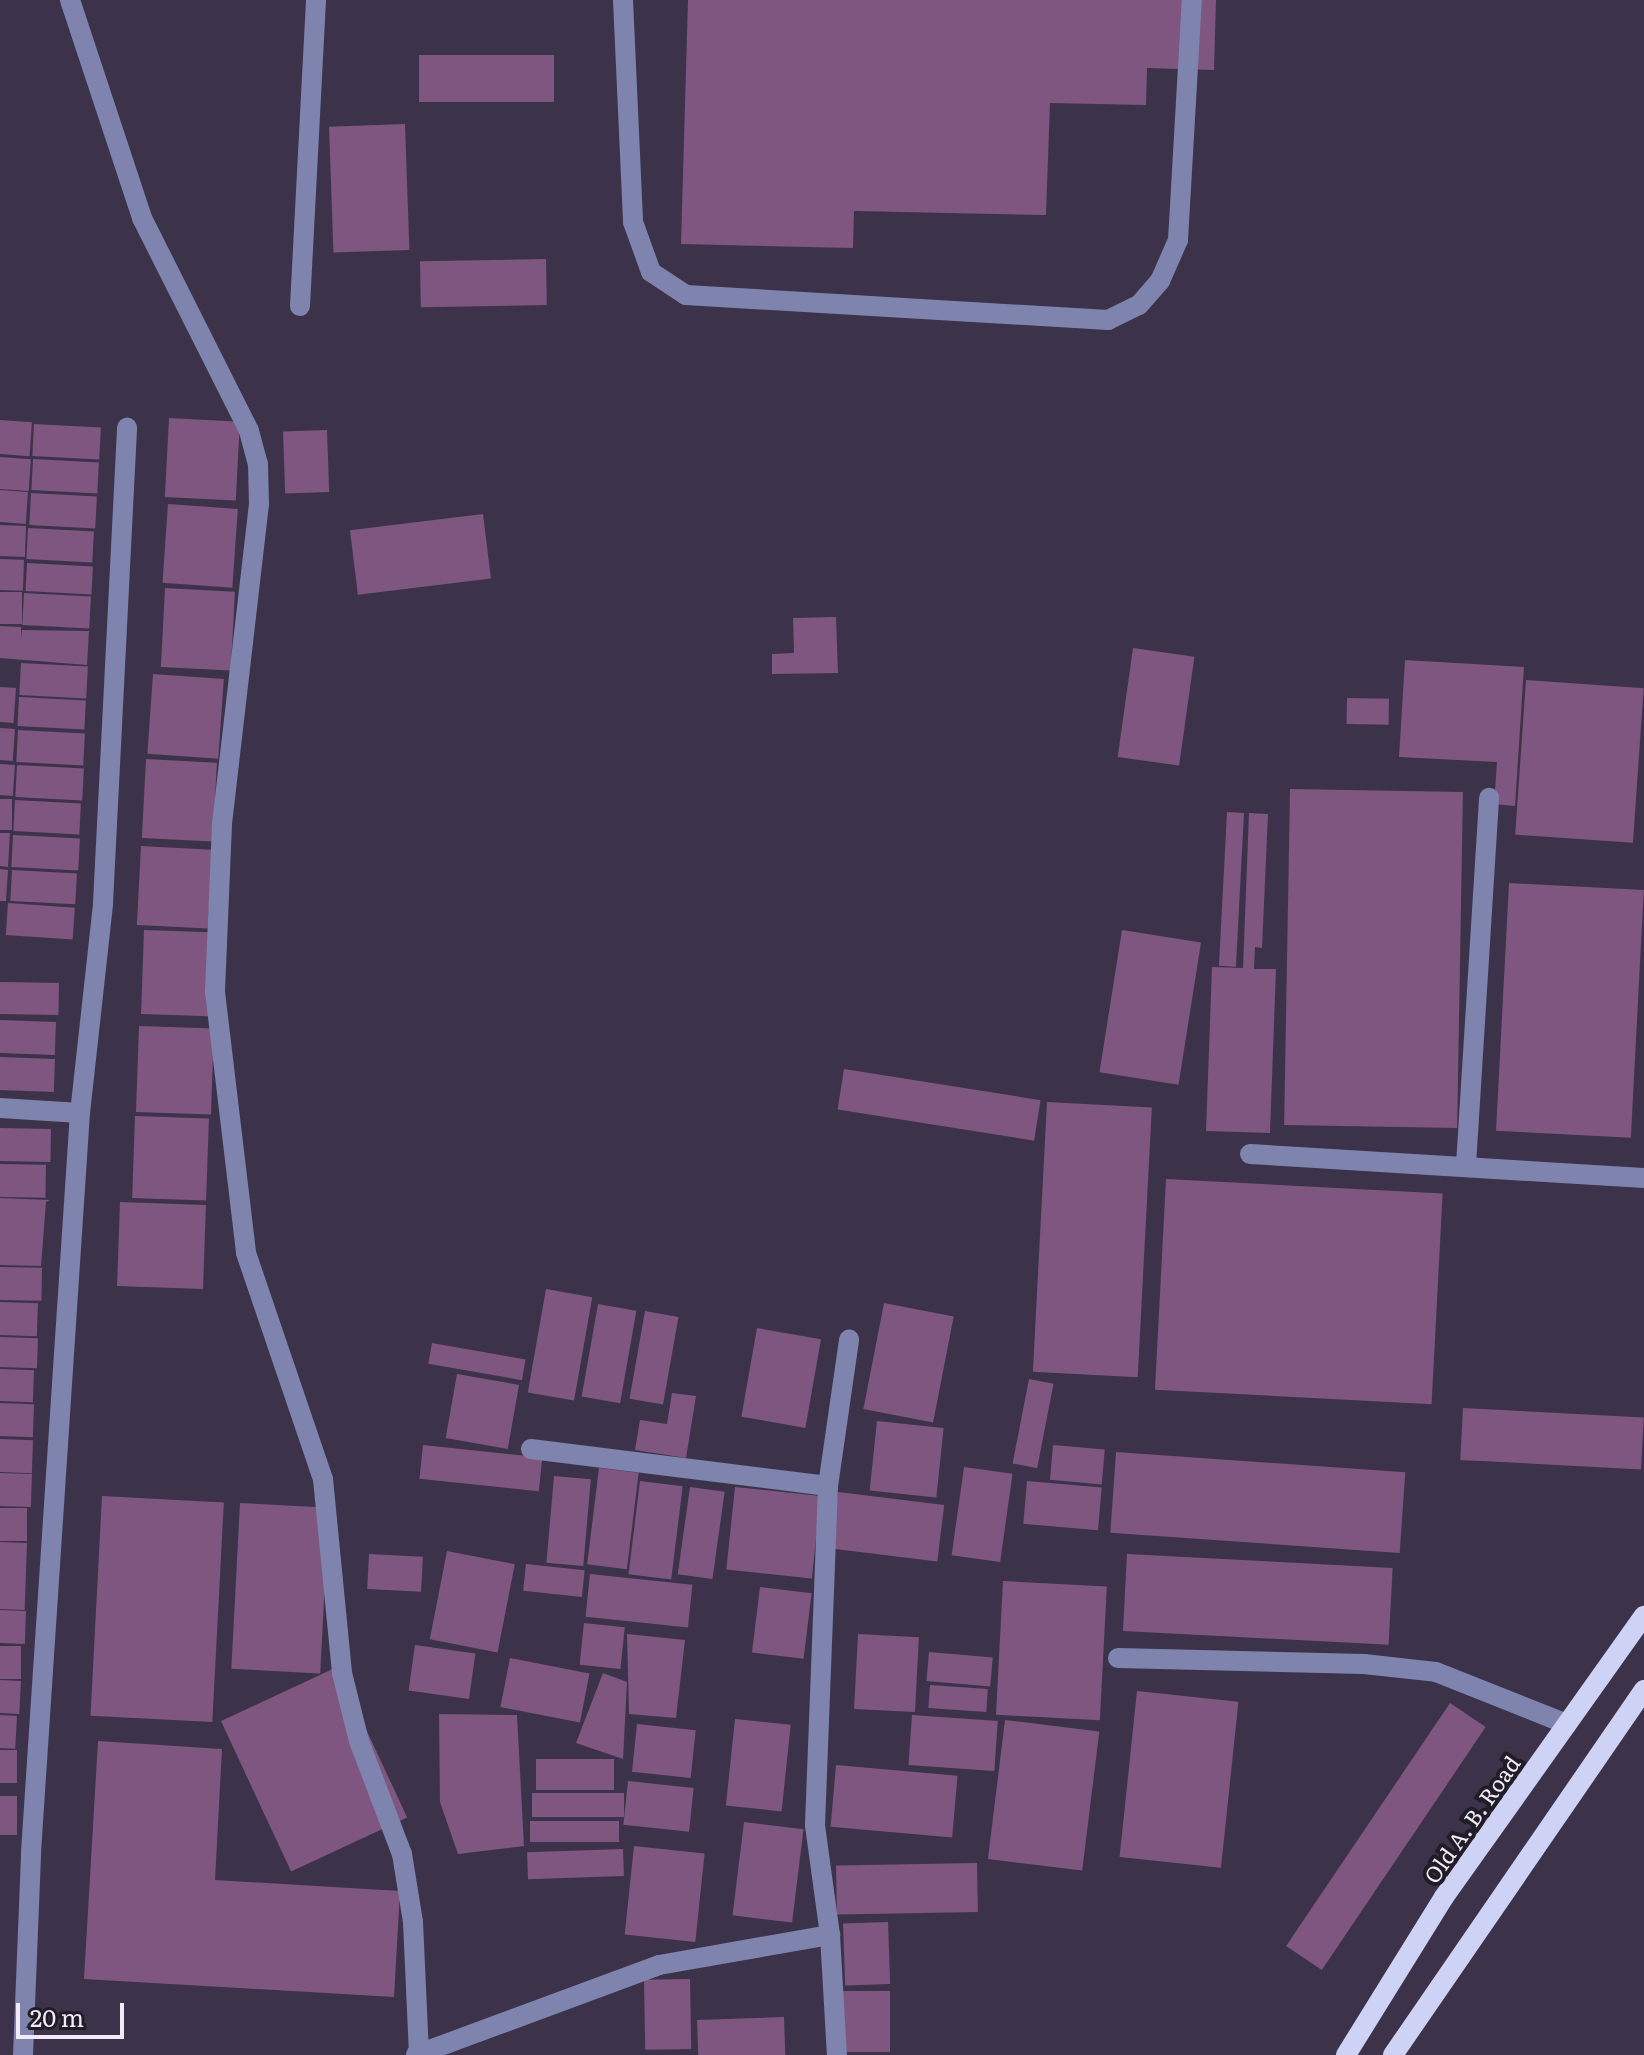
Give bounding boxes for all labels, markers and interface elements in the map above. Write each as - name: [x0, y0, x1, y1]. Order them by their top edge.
- street label: Old A. B. Road: [1417, 1750, 1525, 1888]
- scale bar: [20, 1987, 128, 2037]
- text: 20 m: [30, 1999, 84, 2034]

